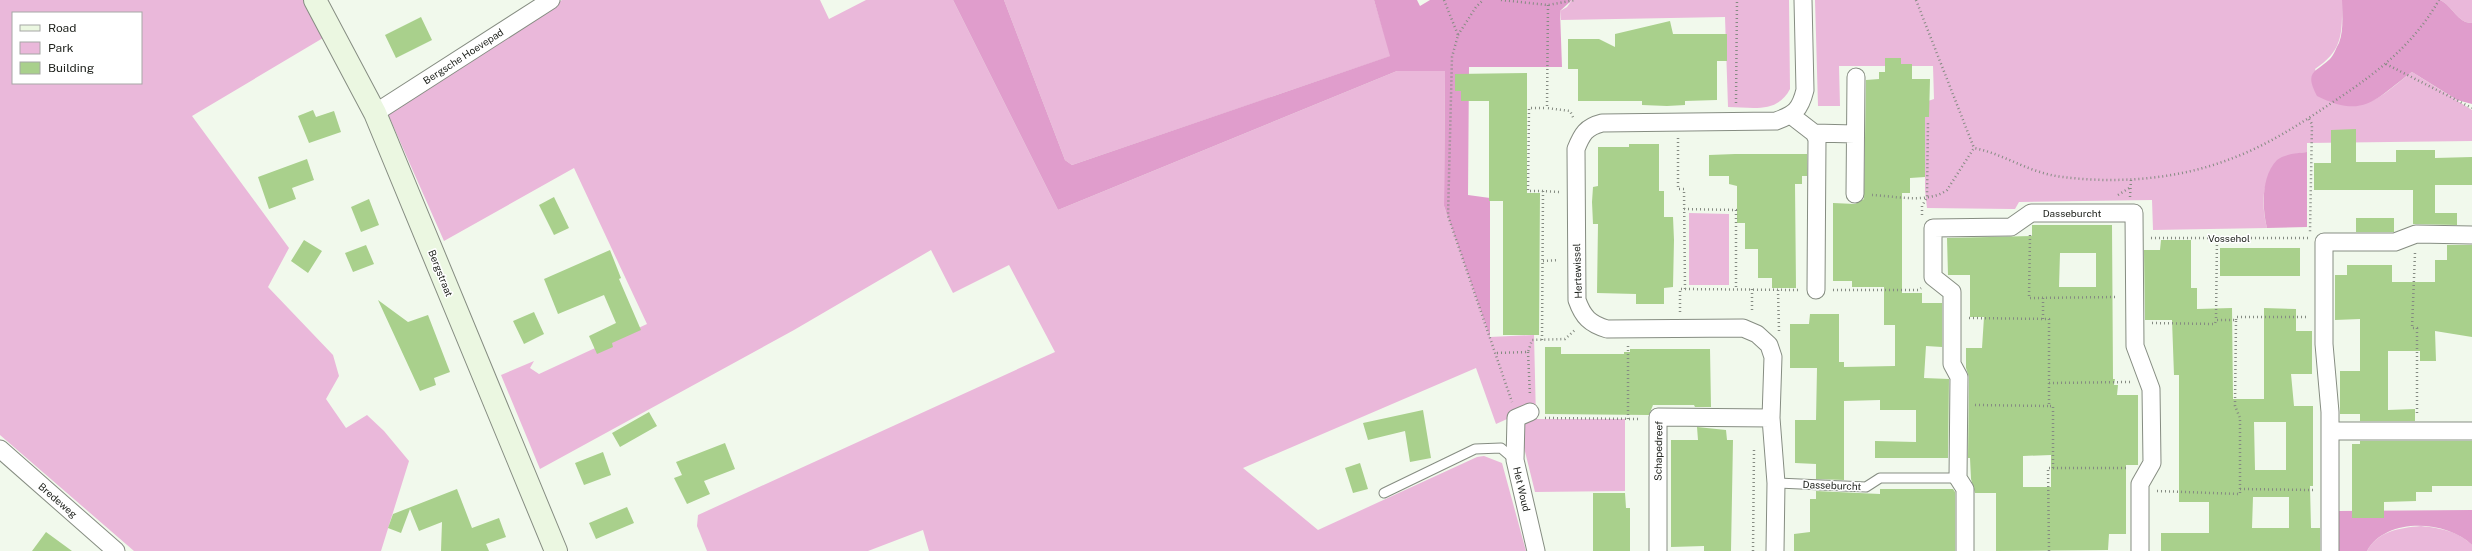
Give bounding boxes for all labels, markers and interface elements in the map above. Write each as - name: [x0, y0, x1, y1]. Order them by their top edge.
- legend: [12, 12, 142, 84]
- text: Road: [48, 21, 76, 35]
- street label: Bergsche Hoevepad: [421, 26, 505, 86]
- text: Park: [48, 41, 74, 55]
- text: Building: [48, 61, 94, 75]
- street label: Dasseburcht: [2043, 207, 2101, 219]
- street label: Vossehol: [2208, 232, 2250, 244]
- street label: Hertewissel: [1570, 243, 1584, 299]
- street label: Bergstraat: [426, 248, 456, 298]
- street label: Schapedreef: [1651, 421, 1665, 481]
- street label: Het Woud: [1511, 465, 1533, 513]
- street label: Dasseburcht: [1802, 478, 1862, 492]
- street label: Bredeweg: [36, 480, 80, 520]

